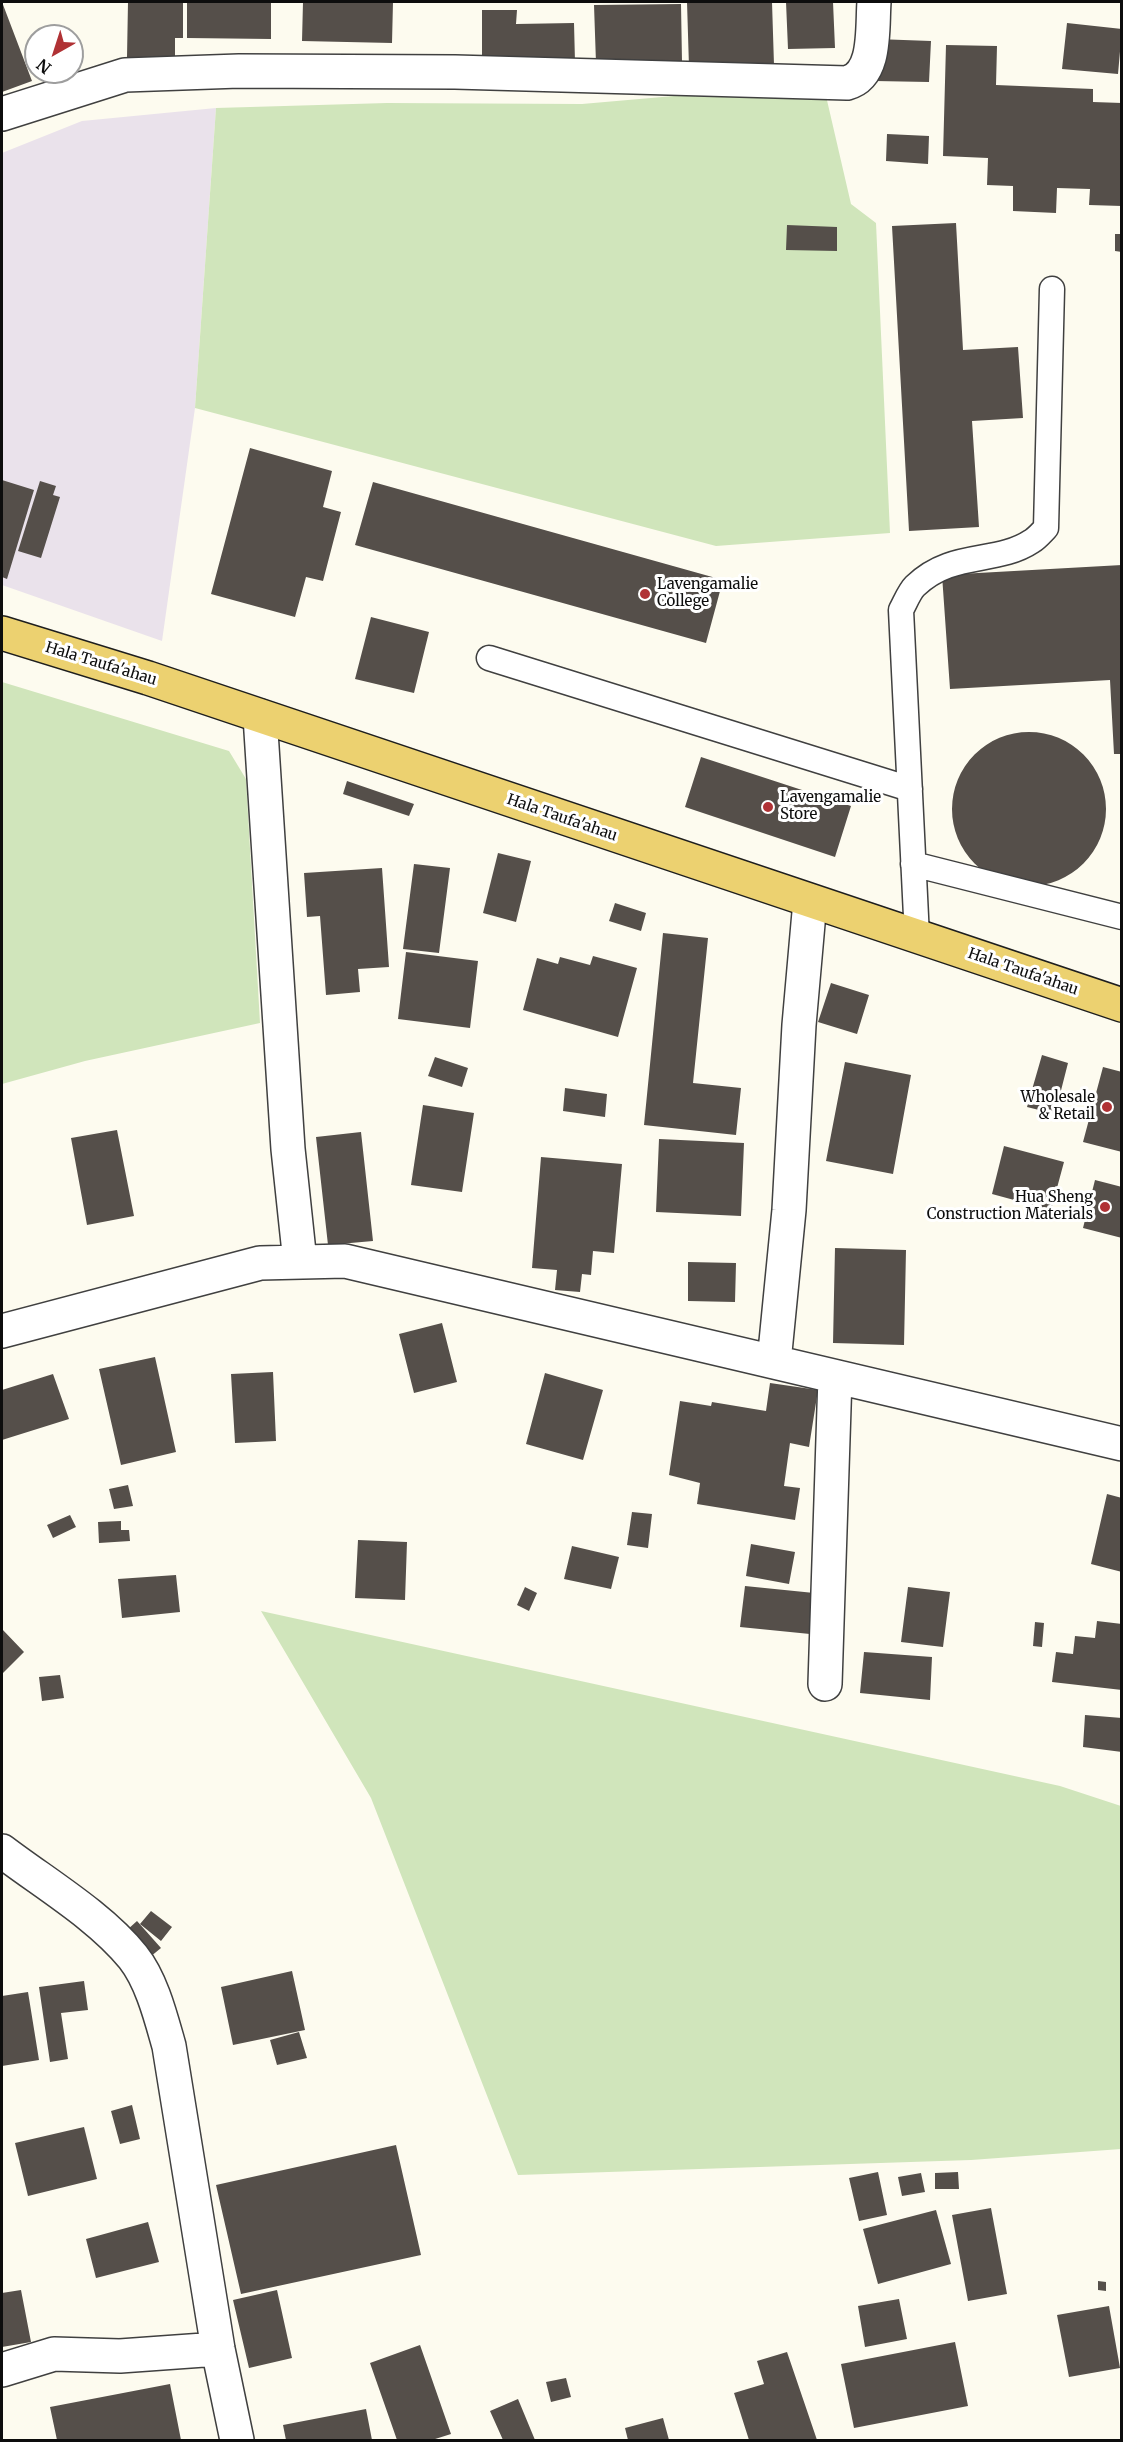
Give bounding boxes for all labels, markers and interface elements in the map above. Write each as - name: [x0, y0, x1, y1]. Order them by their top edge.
- north arrow: [24, 24, 84, 84]
- text: N: [33, 55, 55, 78]
- place label: Lavengamalie College: [657, 576, 758, 611]
- marker: Lavengamalie College: [638, 587, 652, 601]
- street label: Hala Taufa'ahau: [43, 638, 159, 690]
- place label: Lavengamalie Store: [780, 789, 881, 824]
- street label: Hala Taufa'ahau: [504, 791, 620, 845]
- marker: Lavengamalie Store: [761, 800, 775, 814]
- street label: Hala Taufa'ahau: [965, 945, 1081, 999]
- place label: Wholesale & Retail: [1020, 1089, 1095, 1124]
- marker: Wholesale & Retail: [1100, 1100, 1114, 1114]
- place label: Hua Sheng Construction Materials: [927, 1189, 1093, 1224]
- marker: Hua Sheng Construction Materials: [1098, 1200, 1112, 1214]

